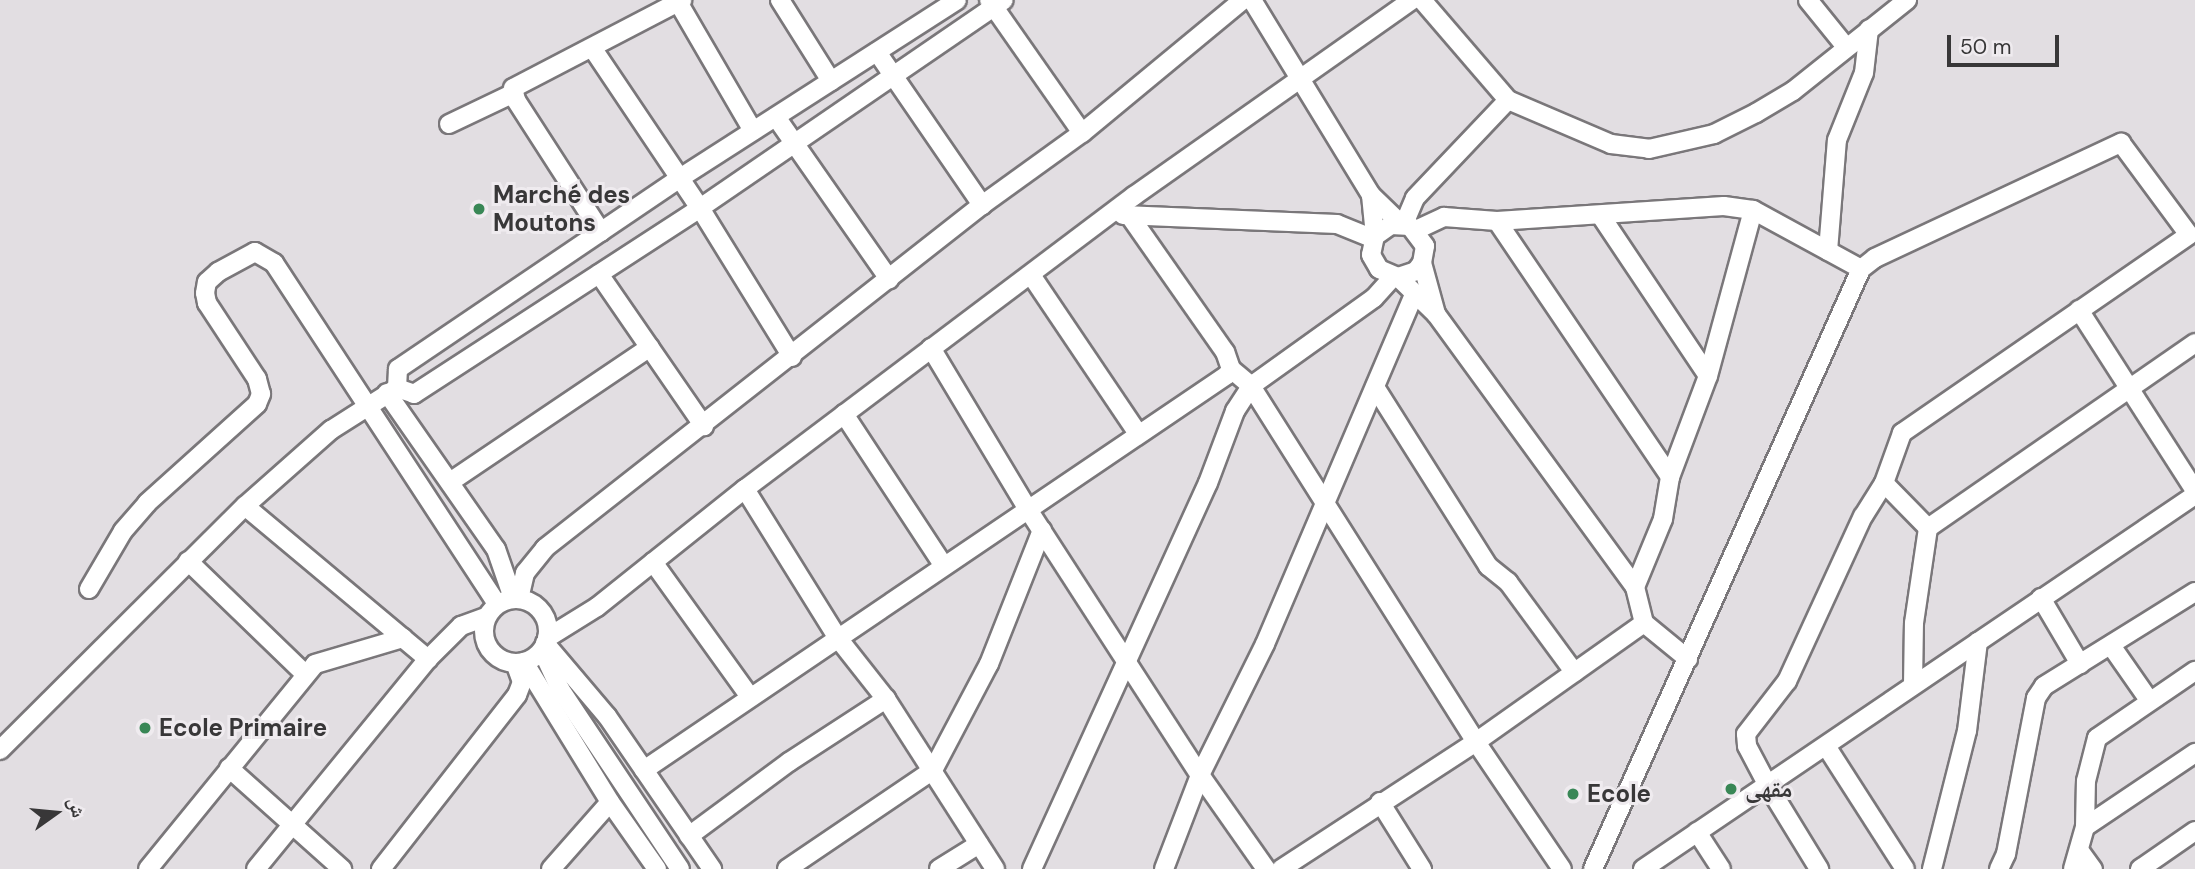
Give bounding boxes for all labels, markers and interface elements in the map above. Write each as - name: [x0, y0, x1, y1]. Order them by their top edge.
- scale bar: [1950, 21, 2062, 65]
- text: 50 m: [1960, 33, 2011, 61]
- place label: Marché des Moutons: [493, 181, 630, 237]
- marker: Marché des Moutons: [471, 201, 487, 217]
- place label: Ecole Primaire: [159, 714, 327, 742]
- marker: Ecole Primaire: [137, 720, 153, 736]
- place label: مقهى: [1745, 775, 1792, 803]
- north arrow: [21, 778, 91, 848]
- place label: Ecole: [1587, 780, 1651, 808]
- marker: مقهى: [1723, 781, 1739, 797]
- marker: Ecole: [1565, 786, 1581, 802]
- text: ش: [62, 794, 91, 820]

